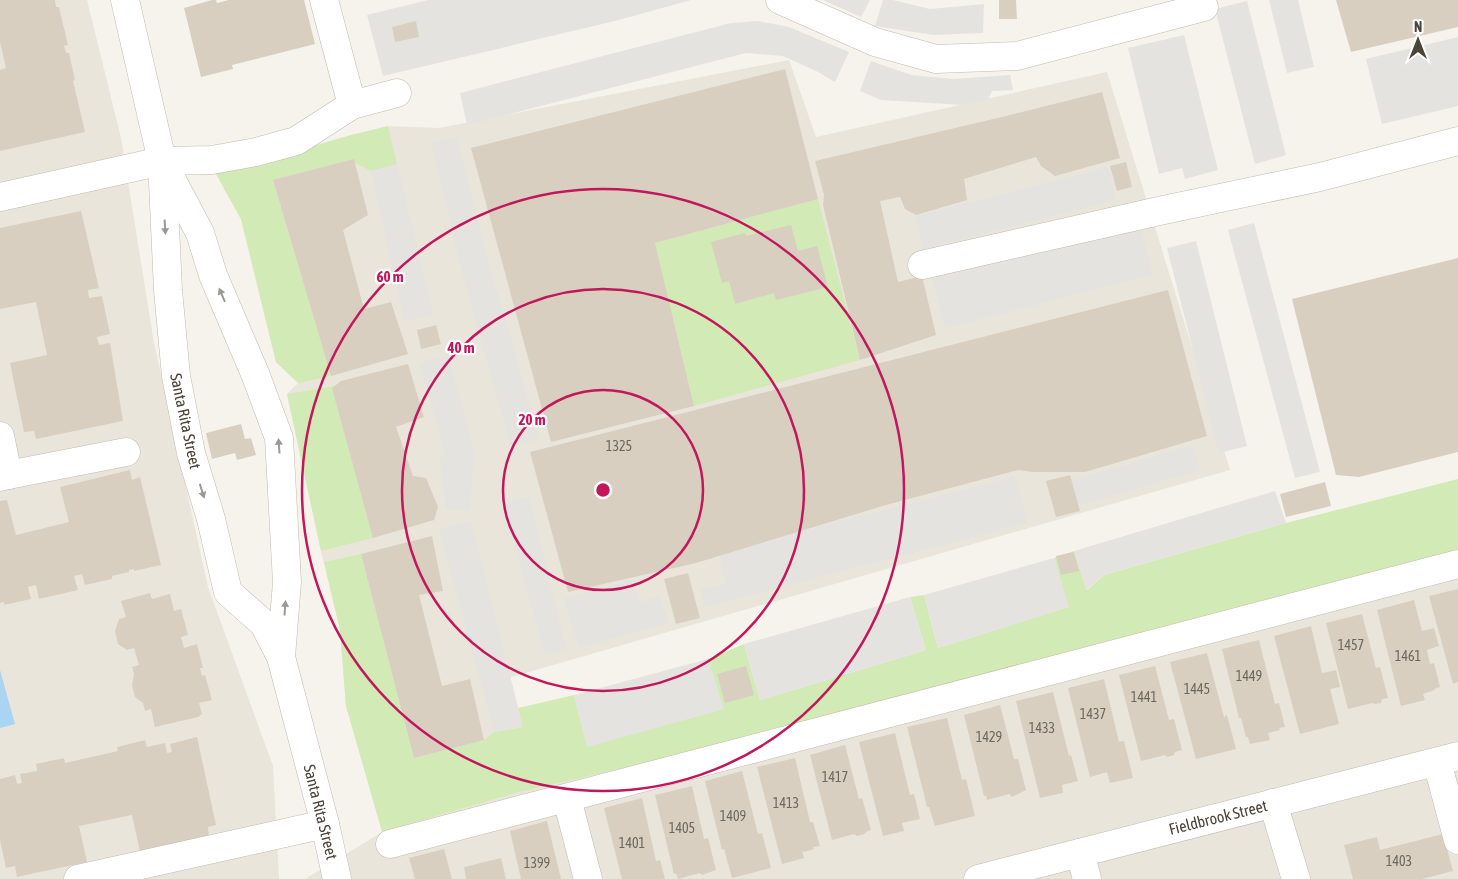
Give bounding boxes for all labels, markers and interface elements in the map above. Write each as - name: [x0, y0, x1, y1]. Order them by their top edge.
- north arrow: [1393, 15, 1443, 65]
- text: N: [1414, 19, 1422, 35]
- one-way arrow: [161, 219, 169, 235]
- text: 60 m: [377, 268, 404, 285]
- one-way arrow: [217, 288, 225, 302]
- text: 40 m: [447, 339, 475, 356]
- street label: Santa Rita Street: [167, 372, 205, 471]
- text: 20 m: [519, 411, 546, 428]
- one-way arrow: [275, 438, 283, 454]
- house number: 1325: [606, 438, 632, 454]
- centre of rings: [594, 481, 612, 499]
- one-way arrow: [199, 484, 207, 499]
- one-way arrow: [281, 600, 289, 616]
- house number: 1457: [1338, 637, 1364, 653]
- house number: 1461: [1395, 648, 1421, 664]
- house number: 1449: [1236, 668, 1262, 684]
- house number: 1445: [1184, 681, 1210, 697]
- house number: 1441: [1131, 689, 1157, 705]
- house number: 1437: [1080, 706, 1106, 722]
- house number: 1433: [1029, 720, 1055, 736]
- house number: 1429: [976, 729, 1002, 745]
- street label: Santa Rita Street: [301, 763, 342, 862]
- house number: 1417: [822, 769, 848, 785]
- house number: 1413: [773, 795, 799, 811]
- street label: Fieldbrook Street: [1167, 796, 1269, 838]
- house number: 1409: [720, 808, 746, 824]
- house number: 1405: [669, 820, 695, 836]
- house number: 1401: [619, 835, 645, 851]
- house number: 1403: [1386, 853, 1412, 869]
- house number: 1399: [524, 855, 550, 871]

